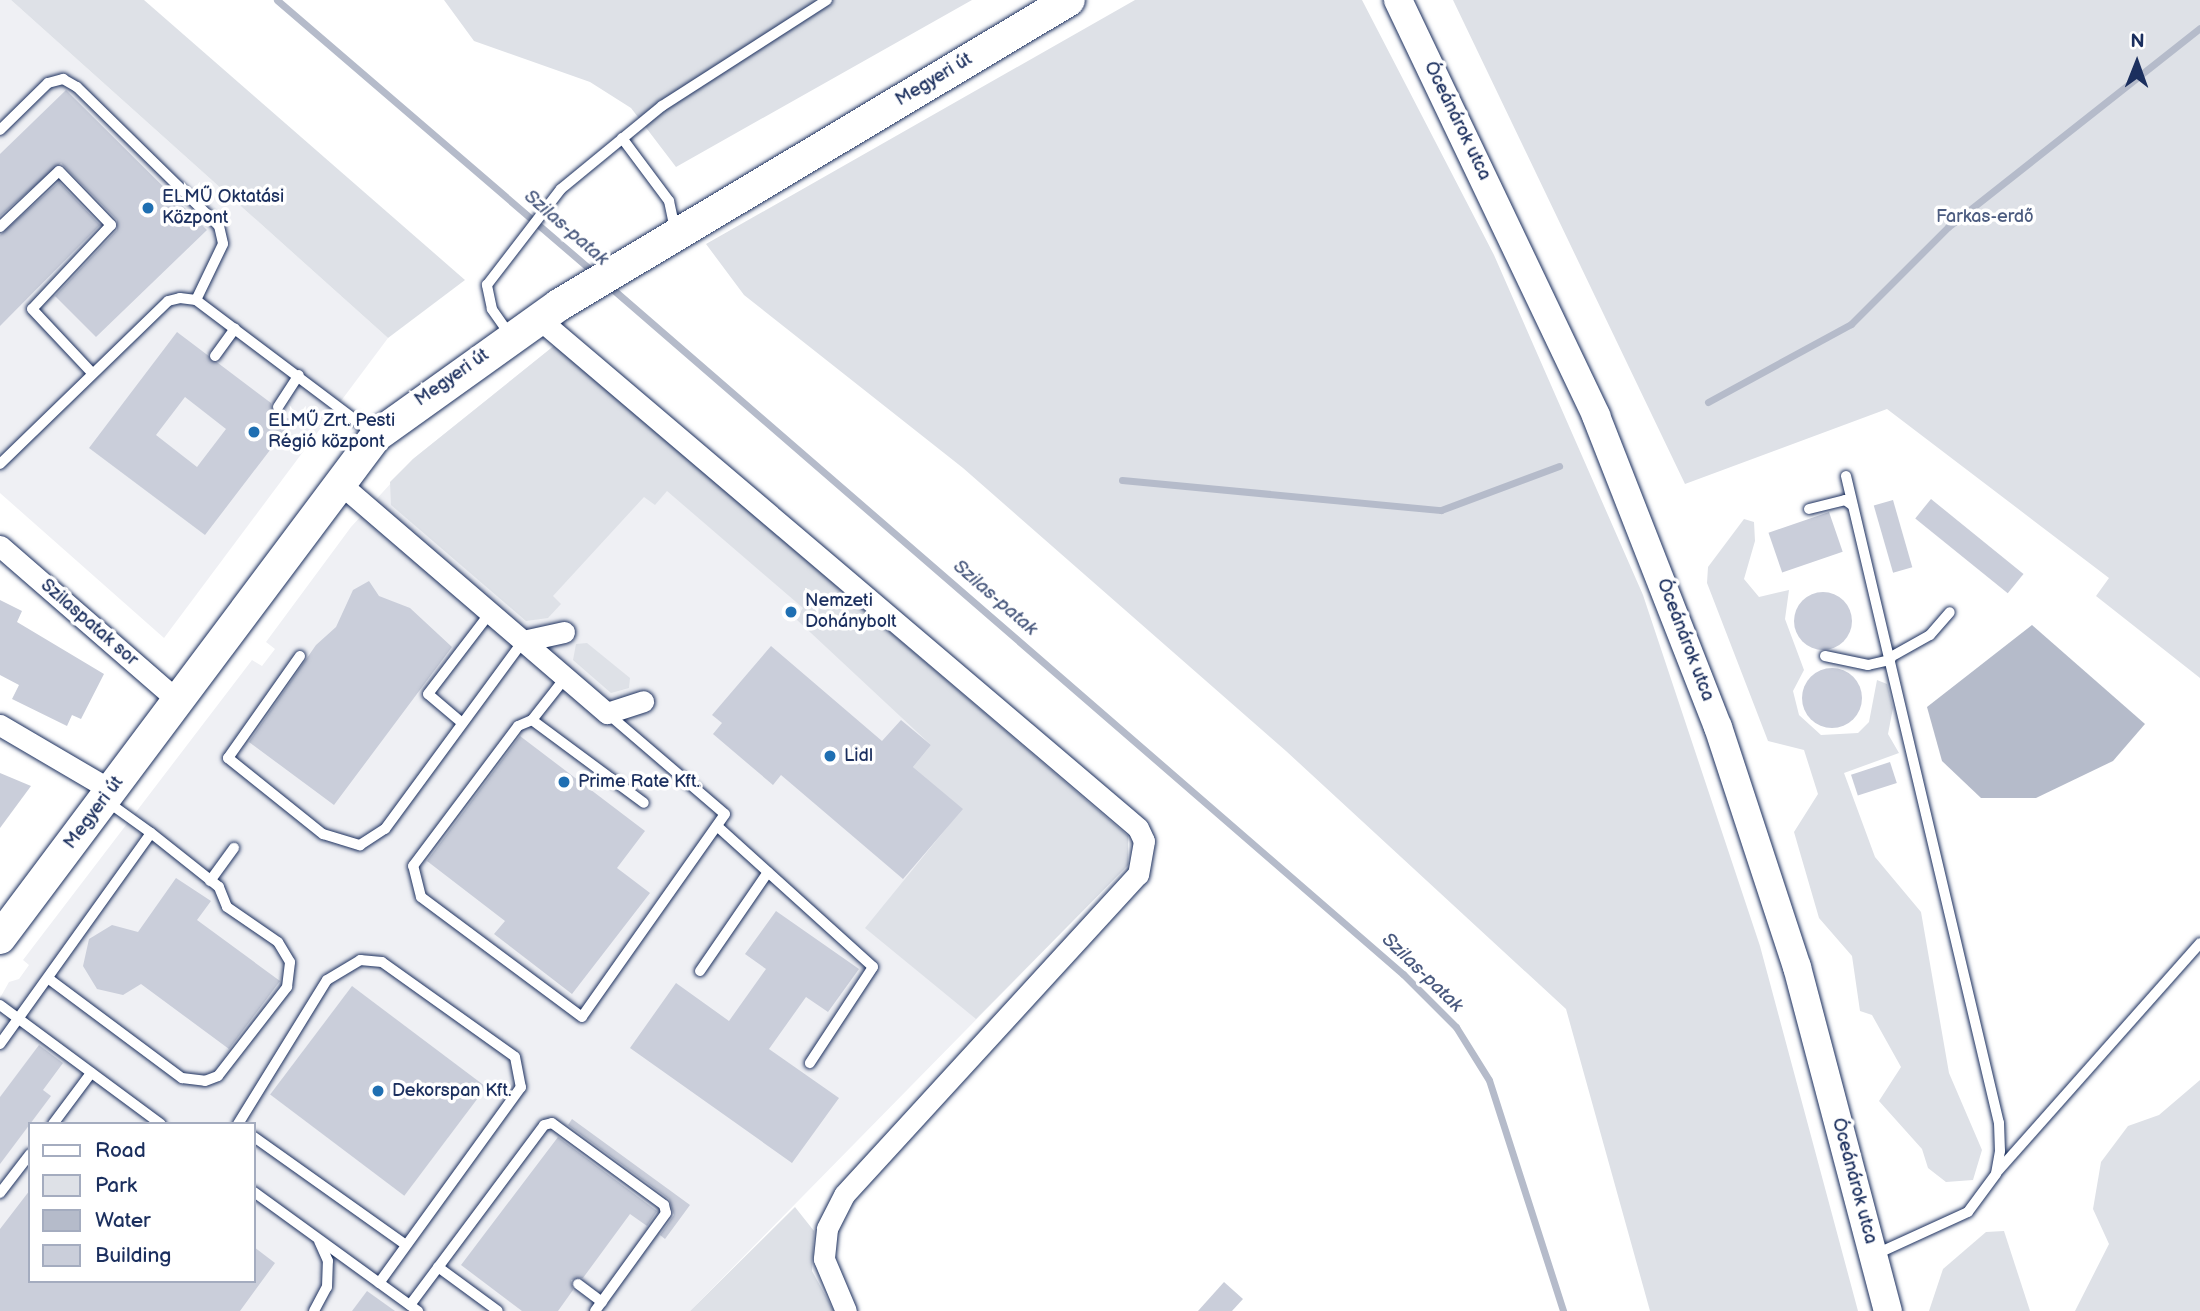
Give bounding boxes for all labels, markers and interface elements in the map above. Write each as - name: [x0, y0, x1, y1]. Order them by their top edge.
- north arrow: [2102, 28, 2172, 98]
- text: N: [2130, 30, 2145, 53]
- street label: Megyeri út: [892, 49, 976, 111]
- street label: Óceánárok utca: [1419, 58, 1495, 184]
- water label: Szilas-patak: [519, 185, 613, 271]
- place label: ELMŰ Oktatási Központ: [162, 187, 284, 230]
- marker: ELMŰ Oktatási Központ: [140, 200, 156, 216]
- park label: Farkas-erdő: [1936, 206, 2034, 228]
- street label: Megyeri út: [411, 345, 493, 411]
- place label: ELMŰ Zrt. Pesti Régió központ: [268, 411, 395, 453]
- marker: ELMŰ Zrt. Pesti Régió központ: [246, 424, 262, 440]
- water label: Szilas-patak: [948, 555, 1042, 641]
- street label: Szilaspatak sor: [36, 575, 142, 671]
- street label: Óceánárok utca: [1652, 576, 1718, 704]
- place label: Nemzeti Dohánybolt: [805, 591, 896, 634]
- marker: Nemzeti Dohánybolt: [783, 604, 799, 620]
- place label: Lidl: [844, 745, 873, 767]
- marker: Lidl: [822, 748, 838, 764]
- place label: Prime Rate Kft.: [578, 771, 700, 793]
- street label: Megyeri út: [60, 772, 128, 854]
- marker: Prime Rate Kft.: [556, 774, 572, 790]
- water label: Szilas-patak: [1377, 929, 1467, 1017]
- place label: Dekorspan Kft.: [392, 1080, 512, 1102]
- marker: Dekorspan Kft.: [370, 1083, 386, 1099]
- street label: Óceánárok utca: [1827, 1116, 1881, 1246]
- legend: [28, 1122, 256, 1283]
- text: Road: [95, 1138, 146, 1163]
- text: Park: [95, 1173, 137, 1198]
- text: Water: [95, 1208, 151, 1233]
- text: Building: [95, 1243, 171, 1268]

